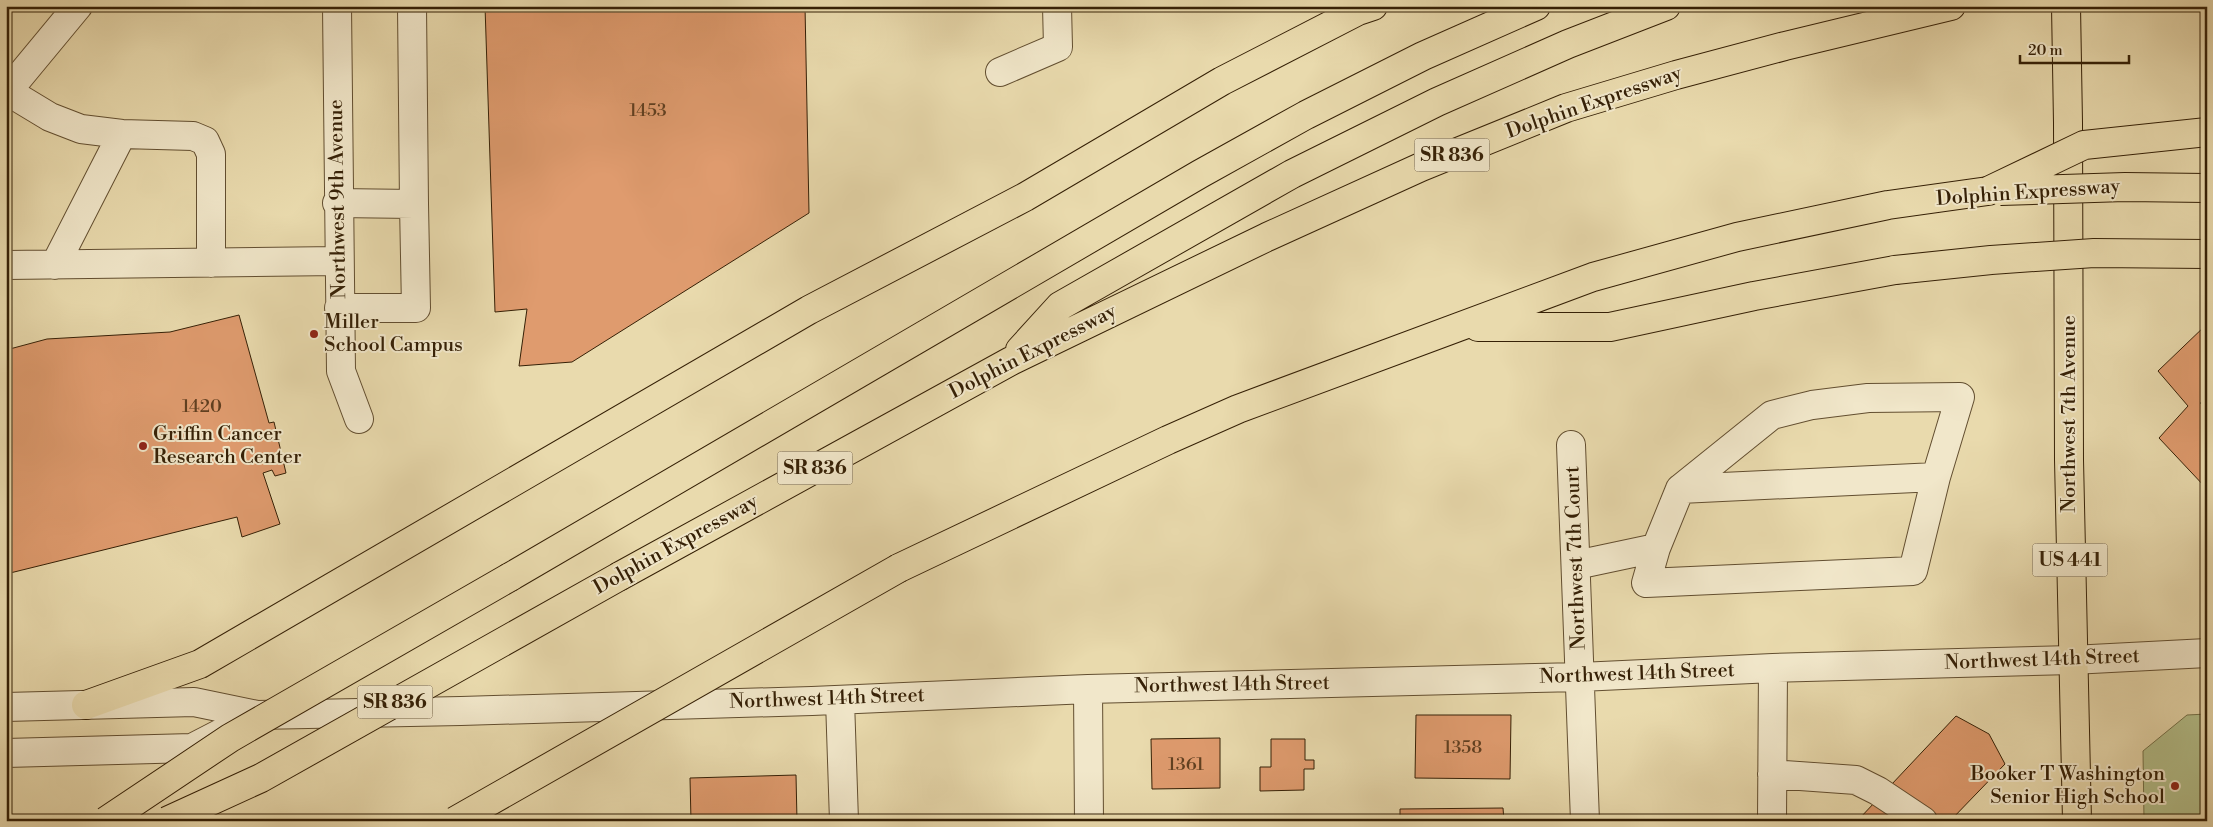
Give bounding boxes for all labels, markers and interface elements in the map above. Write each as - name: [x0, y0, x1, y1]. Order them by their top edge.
- scale bar: [2020, 32, 2129, 64]
- text: 20 m: [2028, 41, 2063, 60]
- street label: Dolphin Expressway: [1503, 61, 1685, 145]
- street label: Northwest 9th Avenue: [324, 99, 352, 299]
- house number: 1453: [629, 99, 667, 122]
- road number: SR 836: [1414, 138, 1490, 172]
- street label: Dolphin Expressway: [1935, 174, 2121, 212]
- street label: Dolphin Expressway: [945, 299, 1121, 405]
- place label: Miller School Campus: [324, 310, 463, 358]
- street label: Northwest 7th Avenue: [2057, 315, 2082, 513]
- marker: Miller School Campus: [308, 328, 320, 340]
- house number: 1420: [182, 395, 222, 418]
- place label: Griffin Cancer Research Center: [153, 422, 302, 470]
- marker: Griffin Cancer Research Center: [137, 440, 149, 452]
- road number: SR 836: [778, 452, 852, 484]
- street label: Northwest 7th Court: [1560, 466, 1592, 650]
- street label: Dolphin Expressway: [589, 489, 763, 601]
- road number: US 441: [2032, 544, 2108, 576]
- street label: Northwest 14th Street: [1944, 644, 2140, 676]
- street label: Northwest 14th Street: [1539, 658, 1735, 690]
- street label: Northwest 14th Street: [1134, 671, 1330, 699]
- street label: Northwest 14th Street: [729, 683, 925, 715]
- road number: SR 836: [358, 686, 432, 719]
- house number: 1358: [1444, 736, 1482, 759]
- house number: 1361: [1168, 753, 1204, 776]
- place label: Booker T Washington Senior High School: [1970, 762, 2165, 810]
- marker: Booker T Washington Senior High School: [2169, 780, 2181, 792]

